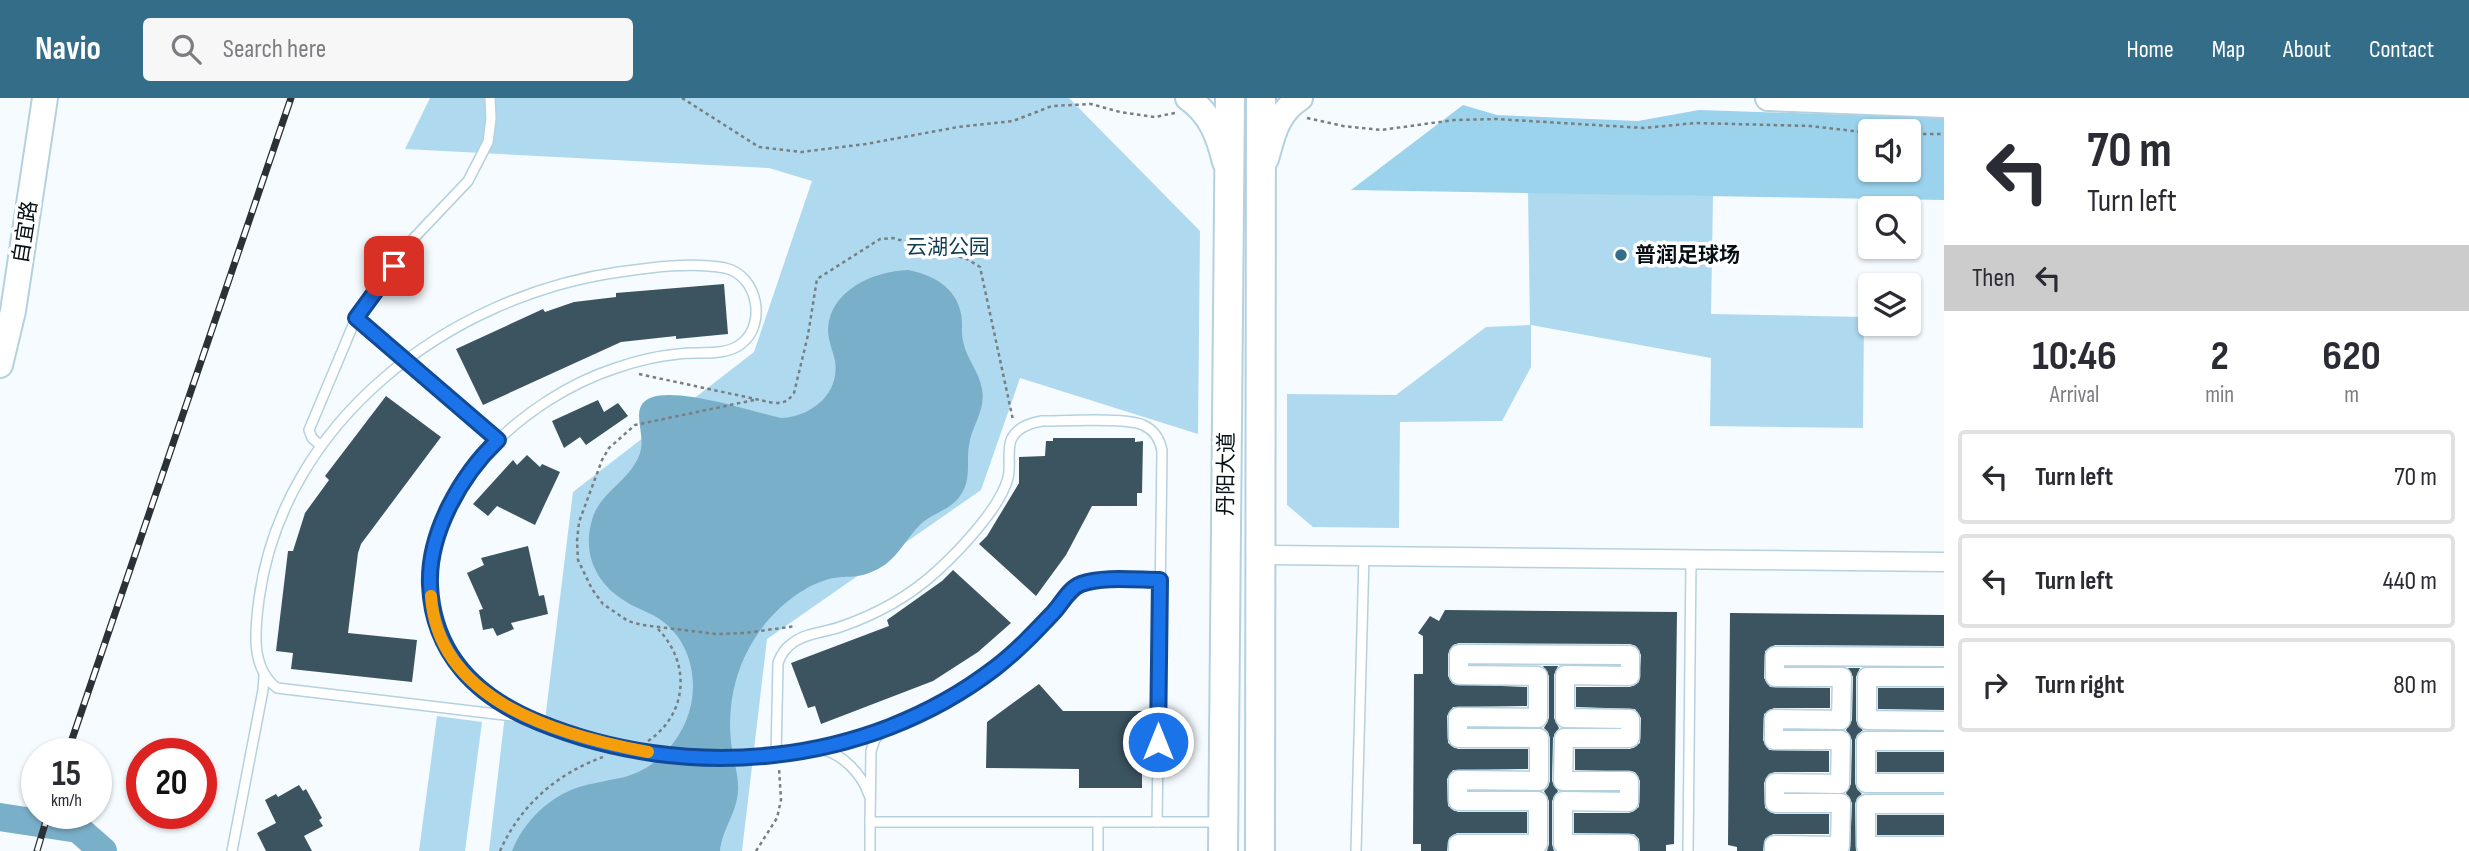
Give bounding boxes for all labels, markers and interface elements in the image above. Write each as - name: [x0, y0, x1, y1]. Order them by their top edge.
- search box: [143, 18, 633, 81]
- text: Navio: [35, 29, 101, 69]
- icon: search: [167, 30, 205, 68]
- text: Search here: [223, 34, 326, 65]
- text: Home: [2126, 35, 2174, 64]
- text: Map: [2212, 35, 2245, 64]
- text: About: [2283, 35, 2331, 64]
- text: Contact: [2369, 35, 2434, 64]
- map controls: [1858, 119, 1921, 336]
- button: sound: [1858, 119, 1921, 182]
- text: 70 m: [2087, 122, 2172, 181]
- icon: left: [1972, 126, 2063, 217]
- text: Turn left: [2087, 182, 2177, 221]
- button: search: [1858, 196, 1921, 259]
- street label: 自宜路: [8, 199, 43, 265]
- park label: 云湖公园: [906, 235, 990, 260]
- pin: [364, 236, 424, 296]
- place label: 普润足球场: [1635, 243, 1740, 268]
- icon: arrive: [375, 247, 413, 285]
- marker: 普润足球场: [1613, 247, 1629, 263]
- icon: left: [2029, 259, 2067, 297]
- text: Then: [1972, 263, 2015, 294]
- button: layers: [1858, 273, 1921, 336]
- text: 10:46: [2032, 331, 2117, 382]
- text: 2: [2210, 331, 2229, 382]
- text: 620: [2322, 331, 2381, 382]
- text: Arrival: [2050, 381, 2099, 409]
- text: min: [2205, 381, 2234, 409]
- text: m: [2344, 381, 2359, 409]
- street label: 丹阳大道: [1213, 432, 1240, 516]
- icon: left: [1976, 458, 2014, 496]
- text: Turn left: [2035, 462, 2113, 493]
- text: 70 m: [2394, 462, 2437, 493]
- icon: left: [1976, 562, 2014, 600]
- text: Turn left: [2035, 566, 2113, 597]
- text: 440 m: [2383, 566, 2437, 597]
- icon: right: [1976, 666, 2014, 704]
- text: Turn right: [2035, 670, 2124, 701]
- text: 80 m: [2393, 670, 2437, 701]
- position arrow: [1121, 705, 1195, 779]
- speed limit sign: 20: [126, 738, 217, 829]
- text: 15: [52, 753, 81, 796]
- text: km/h: [51, 790, 82, 811]

